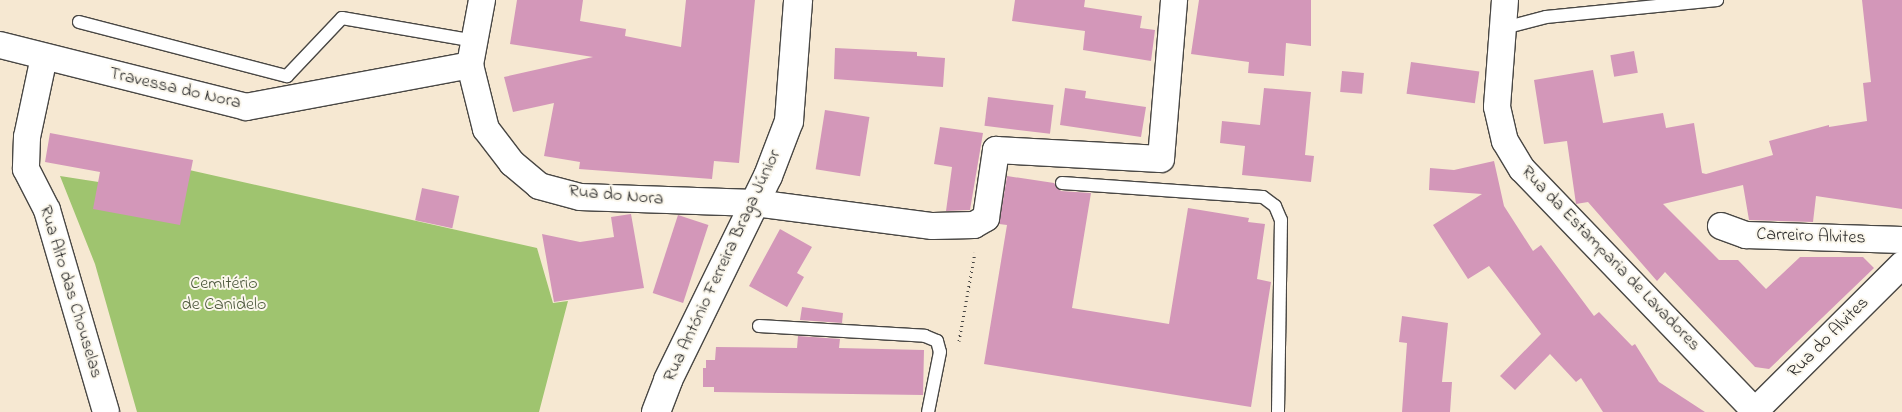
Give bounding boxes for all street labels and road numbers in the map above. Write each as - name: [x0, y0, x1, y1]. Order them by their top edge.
- street label: Travessa do Nora: [107, 63, 243, 115]
- street label: Rua António Ferreira Braga Júnior: [660, 147, 786, 385]
- street label: Rua da Estamparia de Lavadores: [1516, 162, 1704, 356]
- street label: Rua do Nora: [568, 181, 664, 211]
- street label: Rua Alto das Chouselas: [33, 203, 107, 381]
- street label: Carreiro Alvites: [1756, 224, 1866, 250]
- street label: Rua do Alvites: [1784, 293, 1874, 383]

